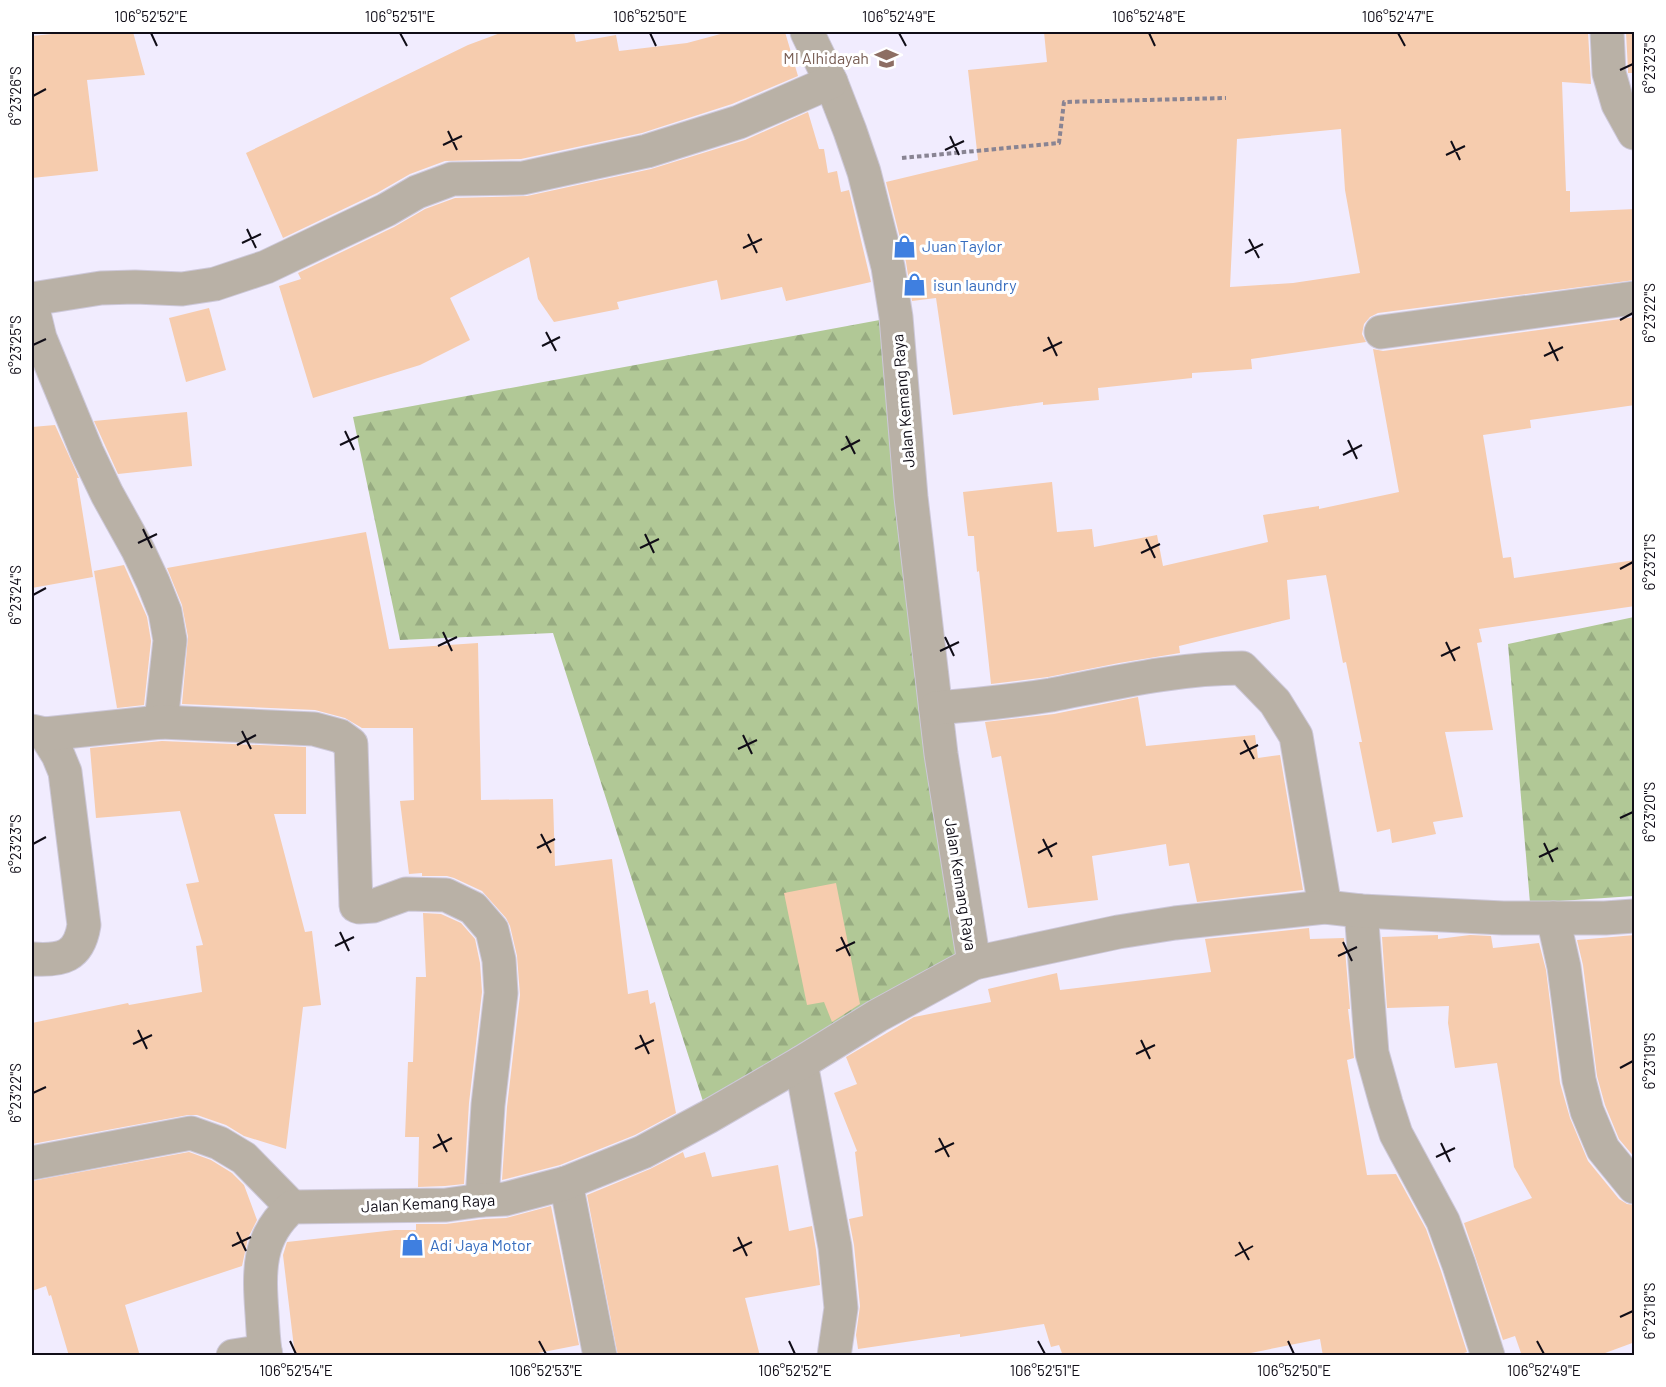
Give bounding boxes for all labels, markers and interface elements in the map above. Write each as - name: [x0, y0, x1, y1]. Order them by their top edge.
- text: 106°52'52"E: [114, 7, 188, 25]
- text: 106°52'51"E: [365, 7, 435, 25]
- text: 106°52'50"E: [613, 7, 687, 25]
- text: 106°52'49"E: [862, 7, 936, 25]
- text: 106°52'48"E: [1112, 7, 1186, 25]
- text: 106°52'47"E: [1362, 7, 1434, 25]
- text: 6°23'23"S: [1640, 34, 1658, 94]
- school or university icon: MI Alhidayah: [874, 45, 900, 71]
- place label: MI Alhidayah: [783, 48, 869, 67]
- text: 6°23'26"S: [6, 66, 24, 126]
- shop icon: Juan Taylor: [891, 233, 917, 259]
- place label: Juan Taylor: [922, 236, 1003, 255]
- shop icon: isun laundry: [902, 272, 928, 298]
- place label: isun laundry: [933, 275, 1017, 294]
- text: 6°23'22"S: [1640, 283, 1658, 343]
- text: 6°23'25"S: [6, 315, 24, 375]
- street label: Jalan Kemang Raya: [887, 333, 918, 469]
- text: 6°23'21"S: [1640, 534, 1658, 590]
- text: 6°23'24"S: [6, 565, 24, 625]
- text: 6°23'20"S: [1640, 782, 1658, 842]
- text: 6°23'23"S: [6, 814, 24, 874]
- street label: Jalan Kemang Raya: [942, 816, 981, 952]
- text: 6°23'19"S: [1640, 1033, 1658, 1089]
- text: 6°23'22"S: [6, 1063, 24, 1123]
- street label: Jalan Kemang Raya: [360, 1190, 495, 1215]
- shop icon: Adi Jaya Motor: [399, 1232, 425, 1258]
- place label: Adi Jaya Motor: [430, 1235, 532, 1254]
- text: 6°23'18"S: [1640, 1283, 1658, 1339]
- text: 106°52'54"E: [259, 1361, 333, 1379]
- text: 106°52'53"E: [509, 1361, 583, 1379]
- text: 106°52'52"E: [758, 1361, 832, 1379]
- text: 106°52'51"E: [1010, 1361, 1080, 1379]
- text: 106°52'50"E: [1257, 1361, 1331, 1379]
- text: 106°52'49"E: [1507, 1361, 1581, 1379]

